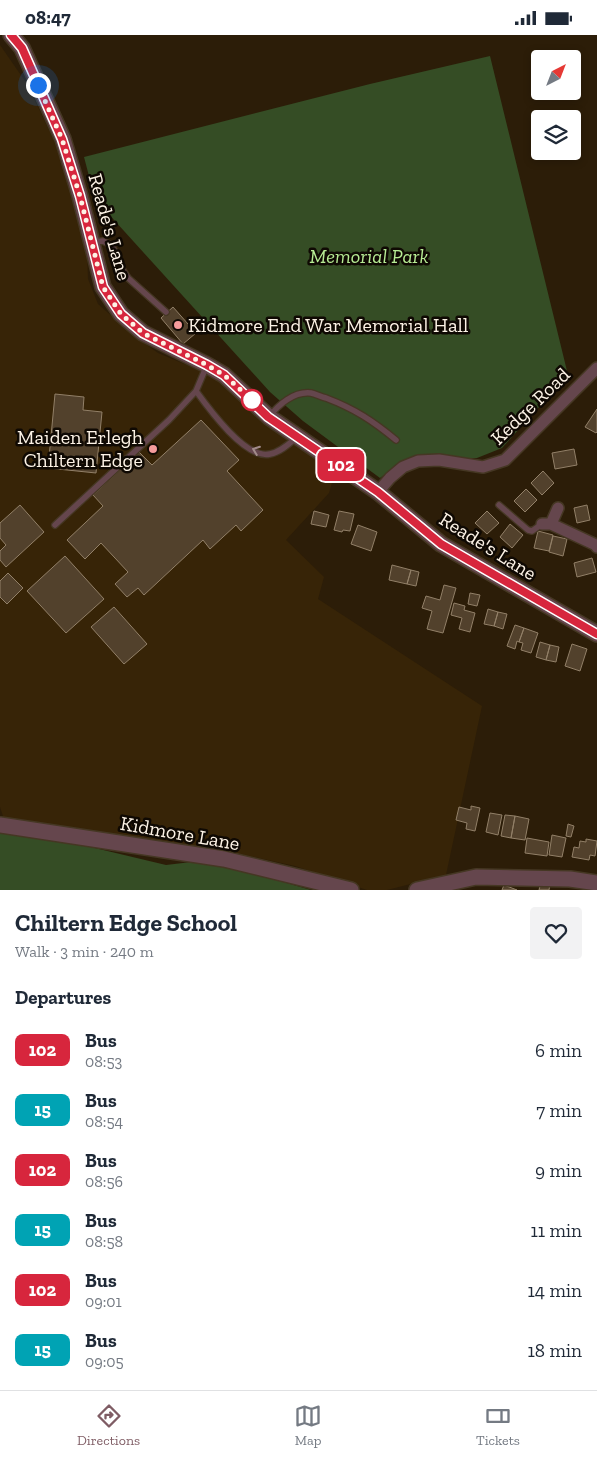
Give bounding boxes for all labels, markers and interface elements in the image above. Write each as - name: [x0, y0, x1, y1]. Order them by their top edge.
- text: 08:47: [25, 6, 71, 29]
- north arrow: [531, 50, 581, 100]
- map controls: [531, 50, 581, 160]
- your location: [26, 73, 51, 98]
- button: layers: [531, 110, 581, 160]
- street label: Reade's Lane: [83, 171, 137, 283]
- park label: Memorial Park: [310, 244, 428, 268]
- place label: Kidmore End War Memorial Hall: [188, 313, 468, 337]
- marker: Kidmore End War Memorial Hall: [172, 319, 184, 331]
- street label: Kedge Road: [485, 362, 575, 450]
- unlabelled marker: [241, 389, 263, 411]
- place label: Maiden Erlegh Chiltern Edge: [17, 425, 144, 472]
- marker: Maiden Erlegh Chiltern Edge: [147, 443, 159, 455]
- one-way arrow: [252, 446, 260, 456]
- line badge: 102: [312, 449, 370, 481]
- text: 102: [327, 454, 355, 476]
- street label: Reade's Lane: [435, 507, 541, 585]
- street label: Kidmore Lane: [118, 811, 242, 855]
- button: heart: [530, 907, 582, 959]
- text: Chiltern Edge School: [15, 908, 237, 937]
- text: Walk · 3 min · 240 m: [15, 942, 154, 961]
- text: Departures: [15, 986, 111, 1009]
- text: Bus: [85, 1029, 117, 1052]
- text: 102: [29, 1039, 56, 1061]
- text: 6 min: [535, 1039, 582, 1062]
- text: 08:53: [85, 1052, 122, 1071]
- text: Bus: [85, 1089, 117, 1112]
- text: 15: [34, 1099, 51, 1121]
- text: 7 min: [536, 1099, 582, 1122]
- text: 08:54: [85, 1112, 123, 1131]
- text: Bus: [85, 1149, 117, 1172]
- text: 102: [29, 1159, 56, 1181]
- text: 9 min: [535, 1159, 582, 1182]
- text: 08:56: [85, 1172, 123, 1191]
- text: Bus: [85, 1209, 117, 1232]
- text: 15: [34, 1219, 51, 1241]
- text: 11 min: [530, 1219, 582, 1242]
- text: 08:58: [85, 1232, 123, 1251]
- text: Bus: [85, 1269, 117, 1292]
- text: 102: [29, 1279, 56, 1301]
- text: 14 min: [528, 1279, 582, 1302]
- text: 09:01: [85, 1292, 122, 1311]
- text: Bus: [85, 1329, 117, 1352]
- text: 15: [34, 1339, 51, 1361]
- text: 18 min: [528, 1339, 582, 1362]
- text: 09:05: [85, 1352, 124, 1371]
- tab: Directions: [77, 1402, 140, 1449]
- tab: Map: [294, 1402, 322, 1449]
- tab: Tickets: [476, 1402, 520, 1449]

